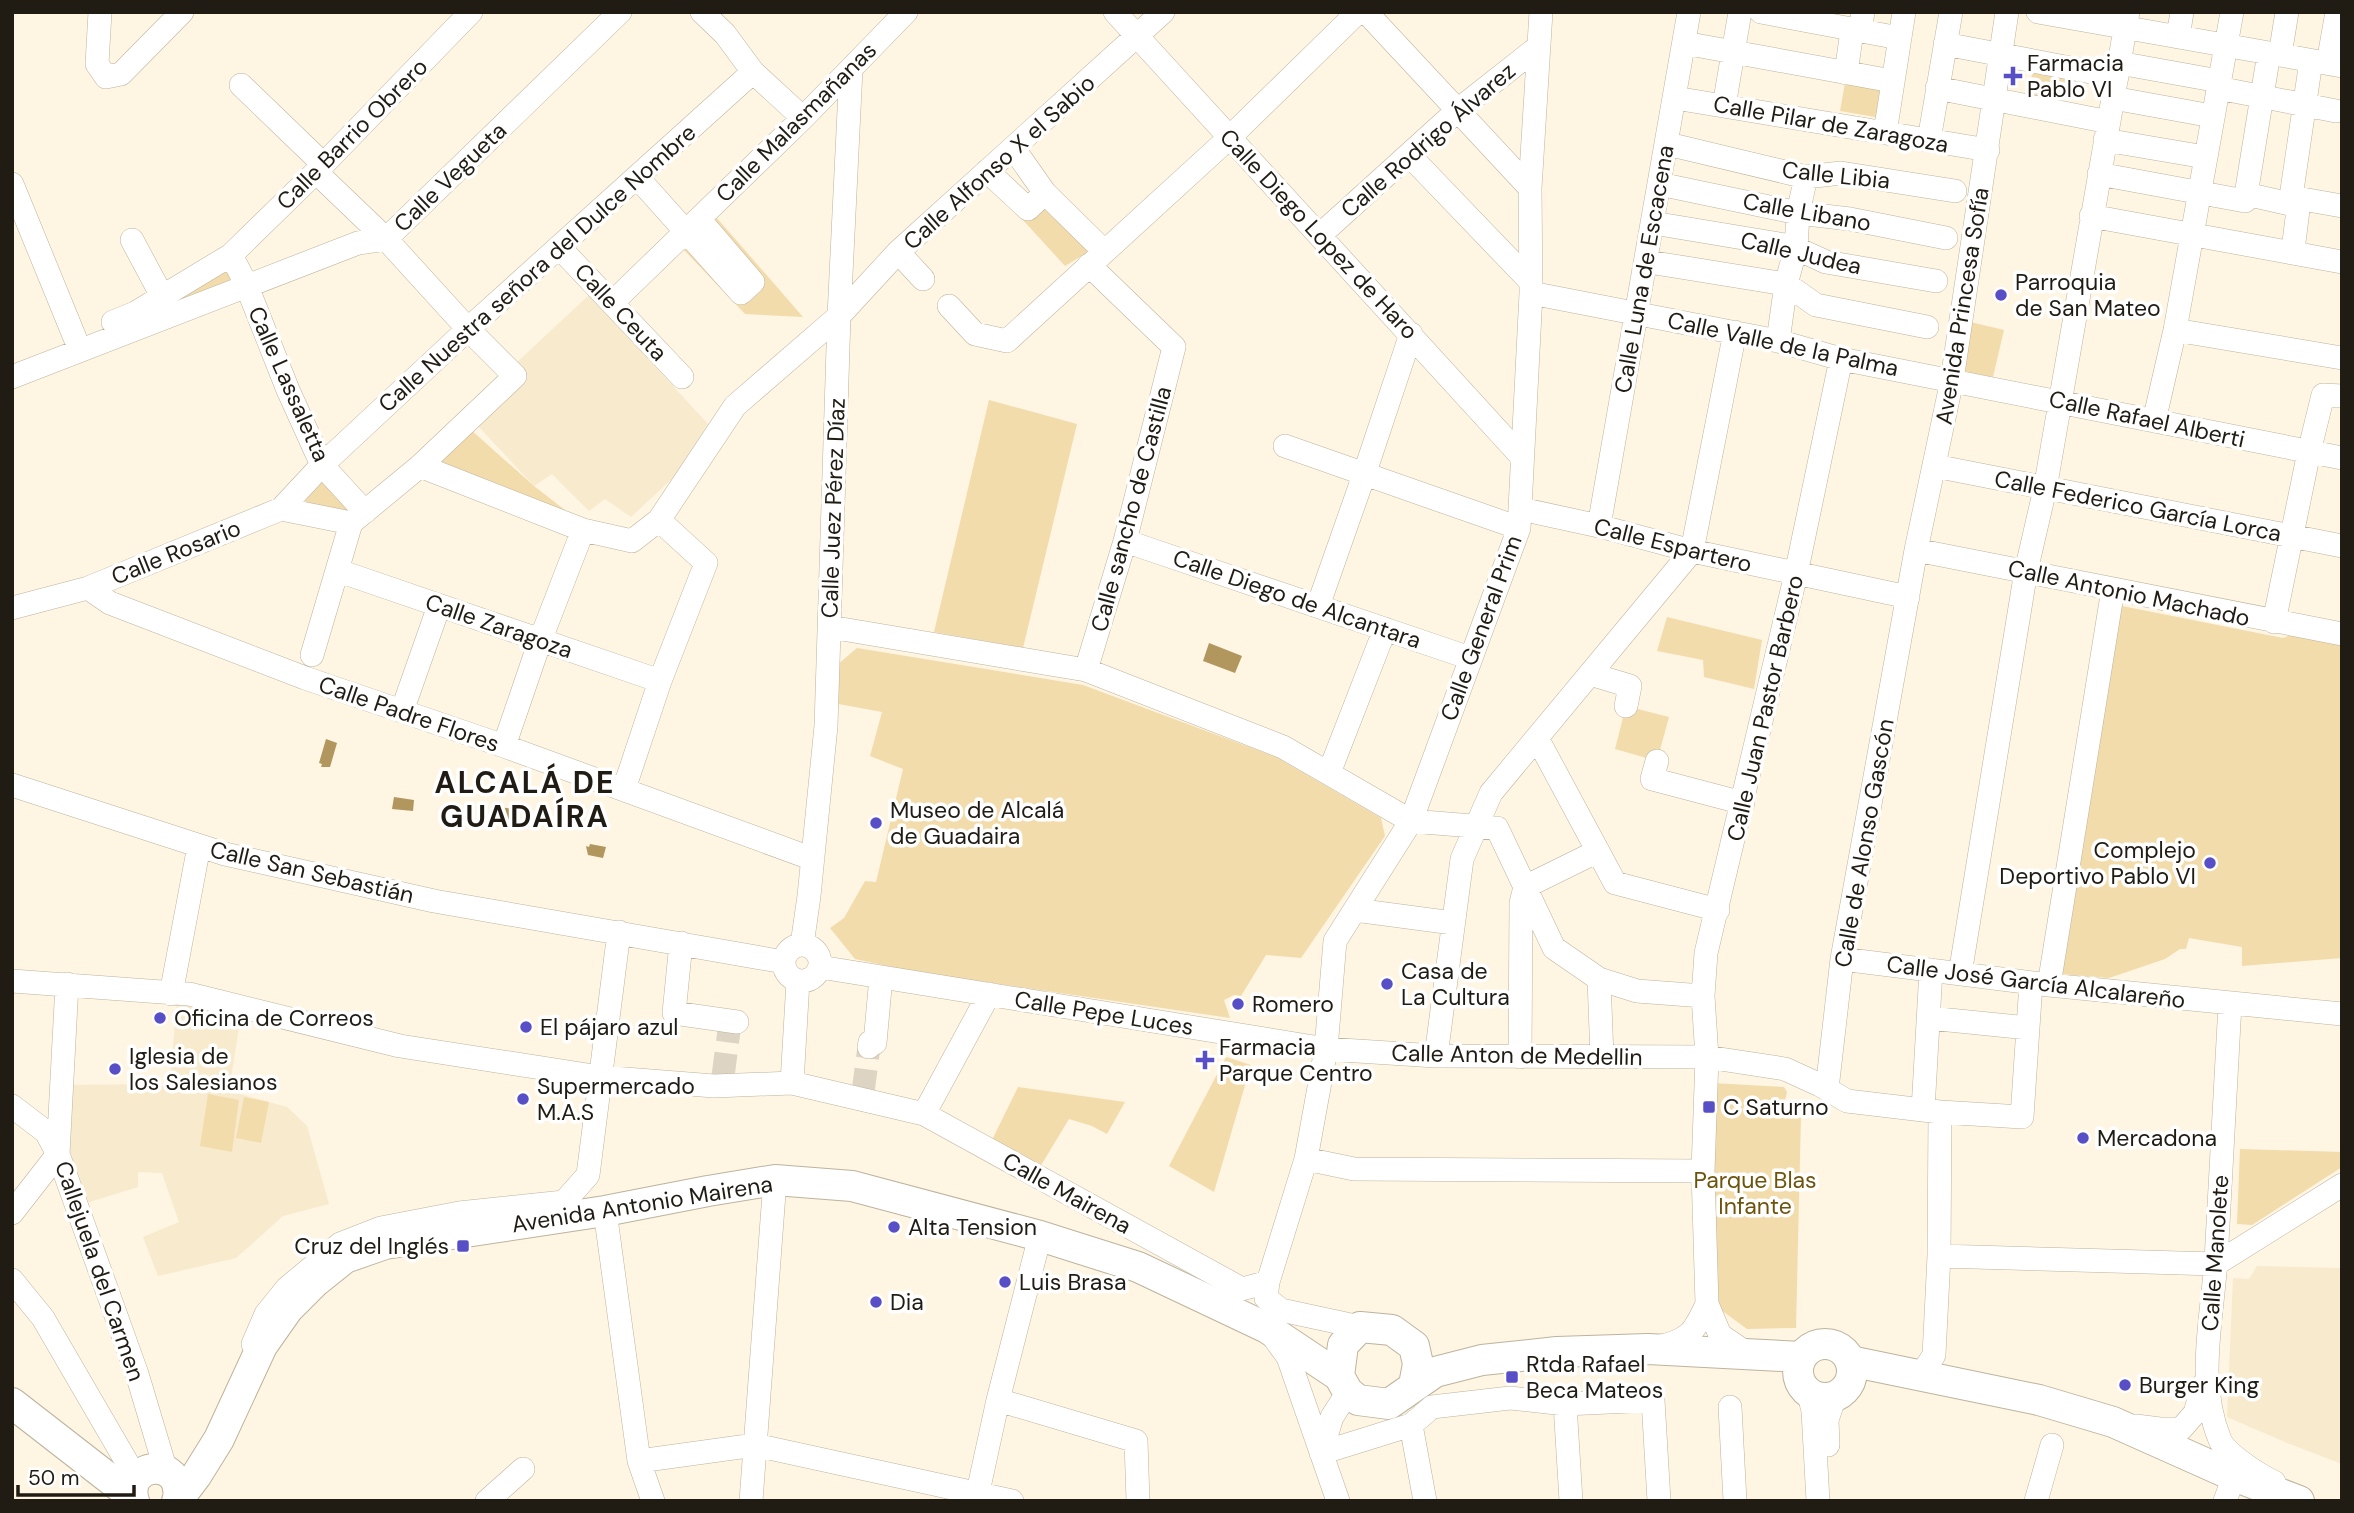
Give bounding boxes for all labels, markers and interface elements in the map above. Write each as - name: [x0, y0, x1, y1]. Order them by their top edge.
- street label: Calle Malasmañanas: [709, 35, 883, 209]
- place label: Farmacia Pablo VI: [2027, 48, 2124, 104]
- street label: Calle Barrio Obrero: [270, 52, 434, 216]
- street label: Calle Rodrigo Álvarez: [1334, 56, 1522, 224]
- street label: Calle Alfonso X el Sabio: [897, 68, 1101, 256]
- marker: Farmacia Pablo VI: [2005, 68, 2021, 84]
- street label: Calle Pilar de Zaragoza: [1711, 89, 1951, 159]
- street label: Calle Vegueta: [387, 116, 513, 238]
- street label: Calle Nuestra señora del Dulce Nombre: [372, 117, 702, 419]
- street label: Calle Diego Lopez de Haro: [1213, 122, 1425, 346]
- street label: Calle Luna de Escacena: [1607, 143, 1681, 395]
- street label: Calle Libia: [1780, 154, 1892, 196]
- street label: Avenida Princesa Sofía: [1928, 185, 1996, 427]
- street label: Calle Libano: [1740, 186, 1874, 238]
- street label: Calle Judea: [1738, 225, 1864, 281]
- street label: Calle Ceuta: [568, 257, 674, 367]
- place label: Parroquia de San Mateo: [2015, 267, 2161, 323]
- marker: Parroquia de San Mateo: [1993, 287, 2009, 303]
- street label: Calle Lassaletta: [241, 302, 337, 466]
- street label: Calle Valle de la Palma: [1665, 305, 1901, 383]
- street label: Calle sancho de Castilla: [1084, 383, 1178, 635]
- street label: Calle Rafael Alberti: [2046, 384, 2248, 454]
- street label: Calle Juez Pérez Díaz: [814, 397, 852, 619]
- street label: Calle Federico García Lorca: [1992, 463, 2284, 549]
- street label: Calle Espartero: [1591, 511, 1755, 579]
- street label: Calle Rosario: [107, 512, 245, 592]
- street label: Calle General Prim: [1433, 531, 1529, 725]
- street label: Calle Diego de Alcantara: [1169, 542, 1425, 656]
- street label: Calle Antonio Machado: [2005, 553, 2253, 633]
- street label: Calle Juan Pastor Barbero: [1720, 572, 1810, 844]
- street label: Calle Zaragoza: [422, 587, 576, 665]
- street label: Calle Padre Flores: [315, 669, 503, 759]
- street label: Calle de Alonso Gascón: [1827, 716, 1901, 970]
- district label: ALCALÁ DE GUADAÍRA: [434, 763, 616, 836]
- place label: Museo de Alcalá de Guadaira: [890, 795, 1064, 851]
- marker: Museo de Alcalá de Guadaira: [868, 815, 884, 831]
- street label: Calle San Sebastián: [207, 834, 417, 910]
- place label: Complejo Deportivo Pablo VI: [1999, 835, 2196, 891]
- marker: Complejo Deportivo Pablo VI: [2202, 855, 2218, 871]
- street label: Calle José García Alcalareño: [1885, 949, 2187, 1015]
- place label: Casa de La Cultura: [1401, 956, 1510, 1012]
- marker: Casa de La Cultura: [1379, 976, 1395, 992]
- street label: Calle Pepe Luces: [1012, 984, 1196, 1042]
- place label: Romero: [1252, 989, 1334, 1019]
- marker: Romero: [1230, 996, 1246, 1012]
- place label: Oficina de Correos: [174, 1003, 374, 1033]
- marker: Oficina de Correos: [152, 1010, 168, 1026]
- place label: El pájaro azul: [540, 1012, 678, 1042]
- marker: El pájaro azul: [518, 1019, 534, 1035]
- place label: Farmacia Parque Centro: [1219, 1032, 1373, 1088]
- street label: Calle Anton de Medellin: [1391, 1038, 1643, 1072]
- place label: Iglesia de los Salesianos: [129, 1041, 277, 1097]
- marker: Farmacia Parque Centro: [1197, 1052, 1213, 1068]
- marker: Iglesia de los Salesianos: [107, 1061, 123, 1077]
- place label: Supermercado M.A.S: [537, 1071, 695, 1127]
- marker: Supermercado M.A.S: [515, 1091, 531, 1107]
- place label: C Saturno: [1723, 1092, 1829, 1122]
- marker: C Saturno: [1701, 1099, 1717, 1115]
- place label: Mercadona: [2097, 1123, 2217, 1153]
- marker: Mercadona: [2075, 1130, 2091, 1146]
- street label: Calle Mairena: [997, 1145, 1137, 1241]
- street label: Callejuela del Carmen: [48, 1157, 152, 1385]
- park label: Parque Blas Infante: [1693, 1165, 1817, 1221]
- street label: Avenida Antonio Mairena: [509, 1169, 775, 1239]
- street label: Calle Manolete: [2195, 1174, 2235, 1332]
- place label: Alta Tension: [908, 1212, 1037, 1242]
- marker: Alta Tension: [886, 1219, 902, 1235]
- place label: Cruz del Inglés: [294, 1231, 449, 1261]
- marker: Cruz del Inglés: [455, 1238, 471, 1254]
- place label: Luis Brasa: [1019, 1267, 1126, 1297]
- marker: Luis Brasa: [997, 1274, 1013, 1290]
- place label: Dia: [890, 1287, 924, 1317]
- marker: Dia: [868, 1294, 884, 1310]
- place label: Rtda Rafael Beca Mateos: [1526, 1349, 1663, 1405]
- marker: Rtda Rafael Beca Mateos: [1504, 1369, 1520, 1385]
- place label: Burger King: [2139, 1370, 2260, 1400]
- marker: Burger King: [2117, 1377, 2133, 1393]
- scale bar: [18, 1454, 133, 1498]
- text: 50 m: [28, 1464, 79, 1492]

